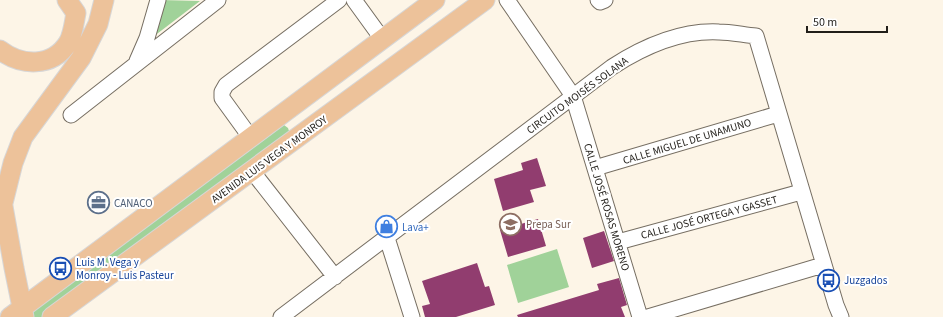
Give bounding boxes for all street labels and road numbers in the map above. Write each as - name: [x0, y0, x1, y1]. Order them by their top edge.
- street label: CIRCUITO MOISÉS SOLANA: [523, 53, 631, 137]
- street label: AVENIDA LUIS VEGA Y MONROY: [208, 112, 331, 207]
- street label: CALLE MIGUEL DE UNAMUNO: [621, 115, 753, 168]
- street label: CALLE JOSÉ ROSAS MORENO: [580, 142, 633, 273]
- street label: CALLE JOSÉ ORTEGA Y GASSET: [639, 192, 779, 243]

